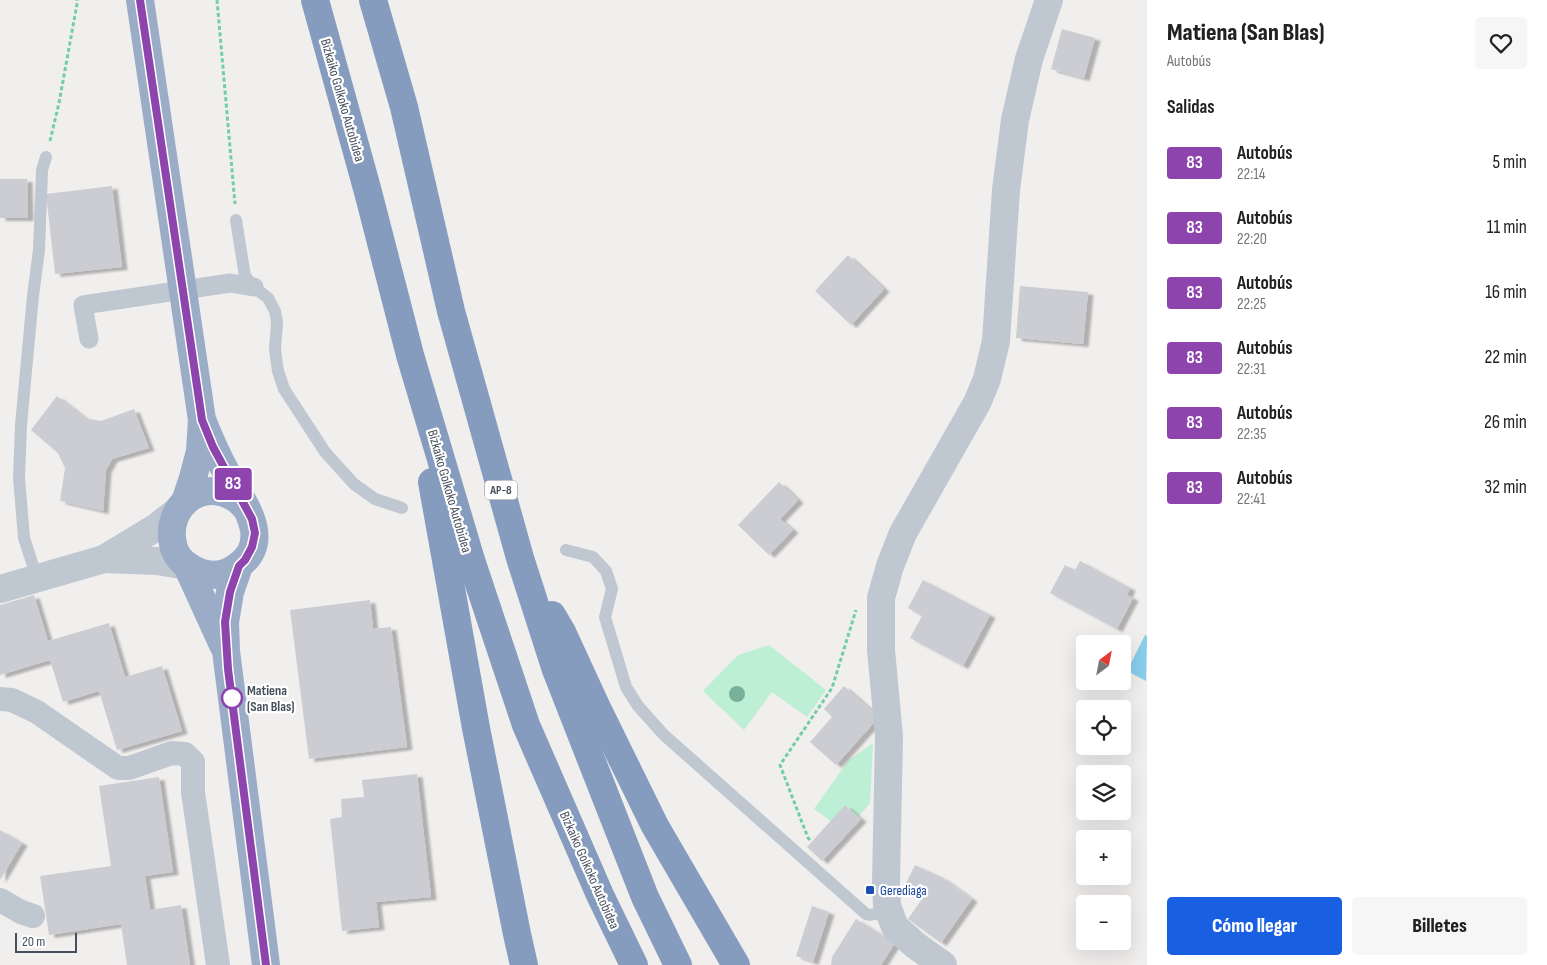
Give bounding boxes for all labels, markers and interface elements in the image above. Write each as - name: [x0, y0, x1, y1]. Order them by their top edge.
- button: heart: [1475, 17, 1527, 69]
- text: Matiena (San Blas): [1167, 18, 1325, 47]
- street label: Bizkaiko Golkoko Autobidea: [317, 37, 368, 164]
- text: Autobús: [1167, 52, 1211, 71]
- text: Salidas: [1167, 96, 1215, 119]
- text: Autobús: [1237, 142, 1293, 165]
- text: 5 min: [1492, 151, 1527, 174]
- text: 83: [1186, 152, 1203, 173]
- text: 22:14: [1237, 165, 1266, 184]
- text: Autobús: [1237, 207, 1293, 230]
- text: 11 min: [1487, 216, 1527, 239]
- text: 83: [1186, 217, 1203, 238]
- text: 22:20: [1237, 230, 1267, 249]
- text: Autobús: [1237, 272, 1293, 295]
- text: 16 min: [1485, 281, 1527, 304]
- text: 83: [1186, 282, 1203, 303]
- text: 22:25: [1237, 295, 1266, 314]
- text: Autobús: [1237, 337, 1293, 360]
- text: 22 min: [1484, 346, 1527, 369]
- text: 83: [1186, 347, 1203, 368]
- text: 22:31: [1237, 360, 1266, 379]
- text: Autobús: [1237, 402, 1293, 425]
- text: 26 min: [1484, 411, 1527, 434]
- text: 83: [1186, 412, 1203, 433]
- text: 22:35: [1237, 425, 1266, 444]
- street label: Bizkaiko Golkoko Autobidea: [424, 428, 475, 555]
- text: Autobús: [1237, 467, 1293, 490]
- line badge: 83: [210, 468, 256, 500]
- text: 83: [225, 473, 241, 494]
- text: 32 min: [1484, 476, 1527, 499]
- text: 83: [1186, 477, 1203, 498]
- road number: AP-8: [485, 480, 517, 500]
- text: 22:41: [1237, 490, 1266, 509]
- north arrow: [1076, 635, 1131, 690]
- map controls: [1076, 635, 1131, 950]
- place label: Matiena (San Blas): [247, 682, 295, 715]
- marker: Matiena (San Blas): [221, 687, 243, 709]
- button: locate: [1076, 700, 1131, 755]
- button: layers: [1076, 765, 1131, 820]
- street label: Bizkaiko Golkoko Autobidea: [556, 809, 623, 932]
- button: +: [1076, 830, 1131, 885]
- place label: Gerediaga: [880, 882, 927, 899]
- marker: Gerediaga: [864, 884, 876, 896]
- button: −: [1076, 895, 1131, 950]
- button: Cómo llegar: [1167, 897, 1342, 955]
- button: Billetes: [1352, 897, 1527, 955]
- scale bar: [15, 930, 78, 953]
- text: 20 m: [22, 933, 45, 950]

